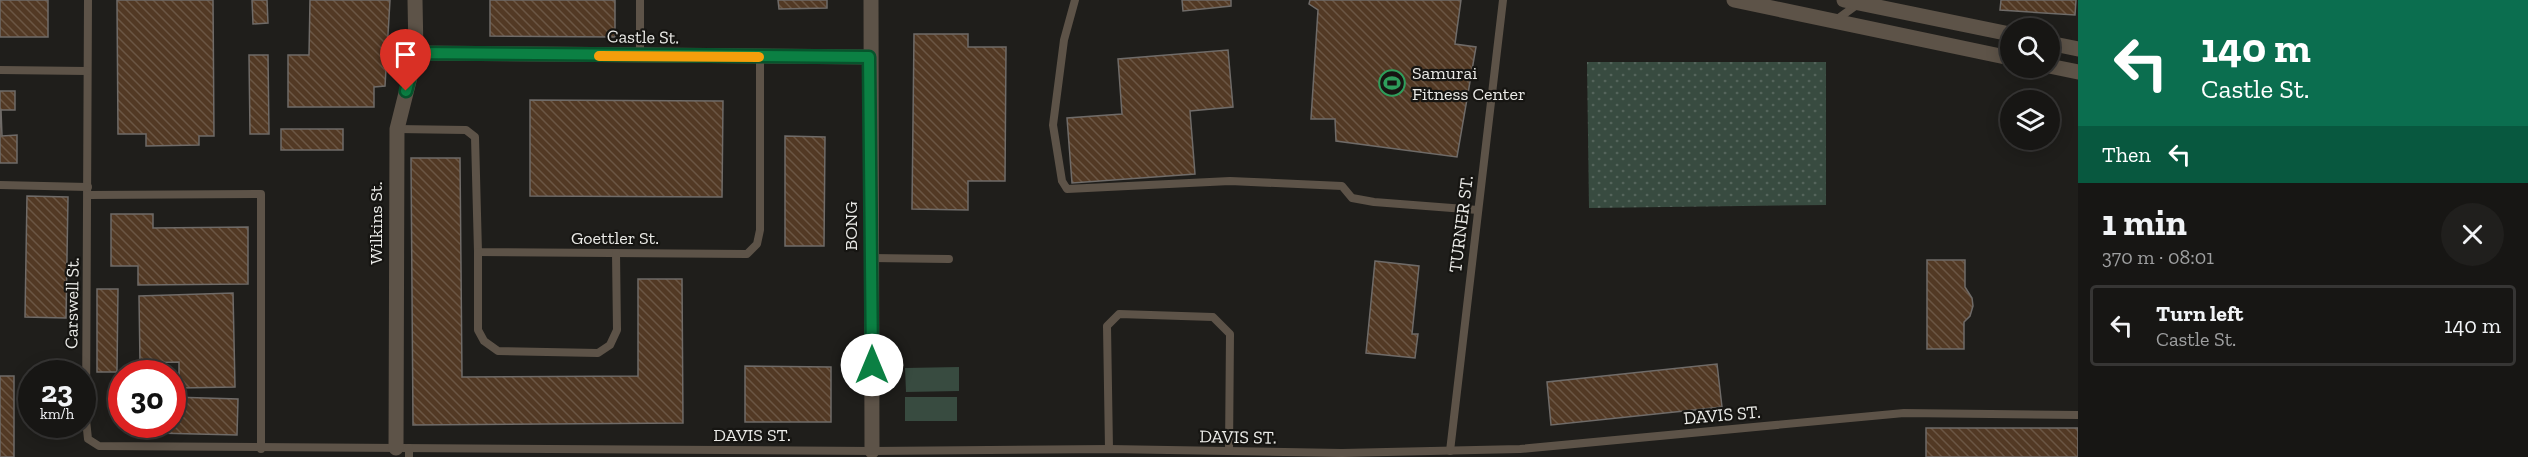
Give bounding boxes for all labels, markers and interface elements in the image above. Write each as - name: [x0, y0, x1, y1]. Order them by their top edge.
- map controls: [2000, 18, 2060, 150]
- button: search: [2000, 18, 2060, 78]
- text: 140 m: [2201, 22, 2311, 73]
- icon: left: [2102, 24, 2180, 102]
- street label: Castle St.: [607, 25, 679, 49]
- pin: [380, 29, 431, 91]
- icon: arrive: [389, 38, 422, 71]
- place label: Samurai Fitness Center: [1412, 62, 1526, 105]
- sports icon: Samurai Fitness Center: [1377, 68, 1407, 98]
- text: Castle St.: [2201, 73, 2309, 105]
- button: layers: [2000, 90, 2060, 150]
- icon: left: [2163, 138, 2196, 171]
- text: Then: [2102, 141, 2151, 168]
- street label: TURNER ST.: [1444, 174, 1478, 274]
- street label: Wilkins St.: [365, 181, 387, 265]
- street label: BONG: [840, 201, 862, 251]
- text: 1 min: [2102, 201, 2187, 244]
- button: close: [2441, 203, 2504, 266]
- street label: Goettler St.: [571, 227, 659, 249]
- text: 370 m · 08:01: [2102, 245, 2214, 269]
- street label: Carswell St.: [60, 257, 84, 349]
- text: Turn left: [2156, 300, 2243, 327]
- icon: left: [2105, 309, 2138, 342]
- text: 140 m: [2444, 312, 2501, 339]
- text: Castle St.: [2156, 327, 2236, 351]
- position arrow: [840, 333, 904, 397]
- speed limit sign: 30: [108, 360, 186, 438]
- text: 23: [41, 374, 73, 410]
- street label: DAVIS ST.: [1682, 401, 1762, 429]
- text: km/h: [40, 405, 74, 423]
- street label: DAVIS ST.: [713, 424, 791, 446]
- street label: DAVIS ST.: [1199, 425, 1277, 449]

